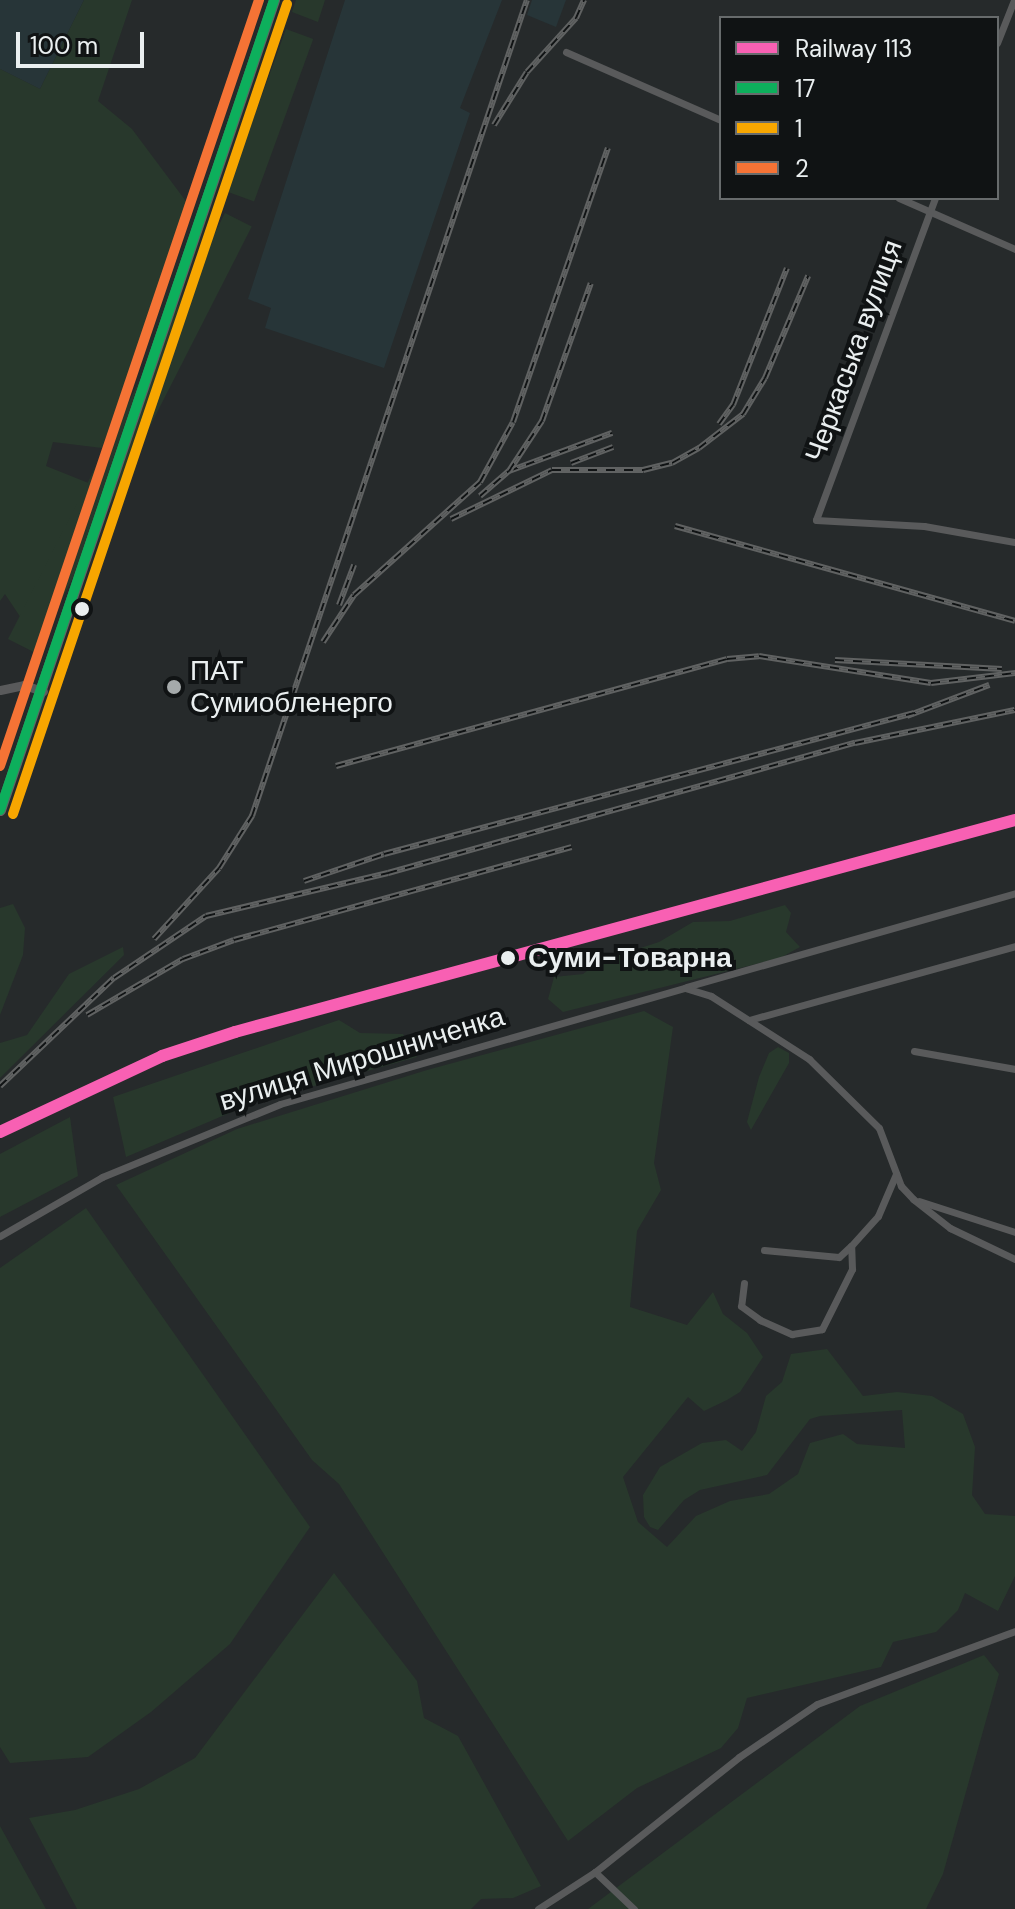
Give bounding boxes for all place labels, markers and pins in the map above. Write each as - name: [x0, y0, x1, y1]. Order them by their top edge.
- unlabelled marker: [74, 601, 90, 617]
- place label: ПАТ Сумиобленерго: [190, 654, 393, 720]
- marker: ПАТ Сумиобленерго: [165, 678, 183, 696]
- place label: Суми-Товарна: [528, 941, 732, 975]
- marker: Суми-Товарна: [495, 945, 521, 971]

